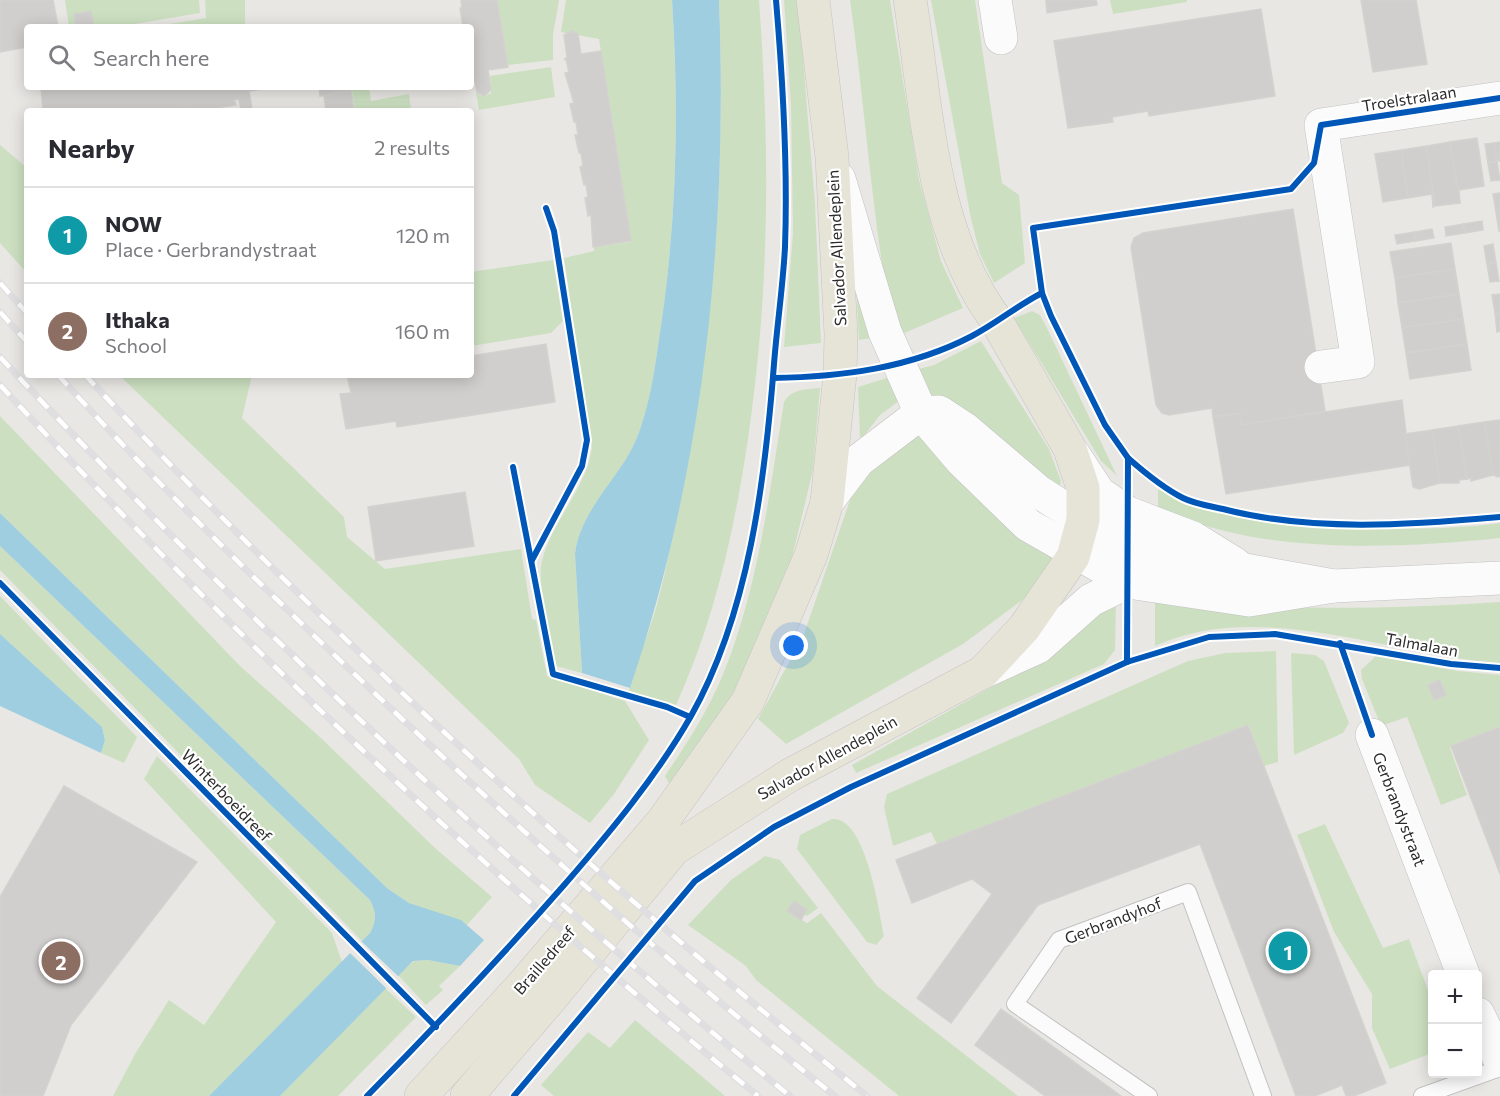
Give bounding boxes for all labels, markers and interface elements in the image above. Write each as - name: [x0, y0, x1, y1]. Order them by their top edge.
- search box: [24, 24, 474, 90]
- icon: search: [45, 41, 78, 74]
- text: Search here: [93, 44, 209, 71]
- street label: Troelstralaan: [1360, 81, 1458, 115]
- text: Nearby: [48, 132, 135, 163]
- text: 2 results: [374, 135, 450, 159]
- street label: Salvador Allendeplein: [822, 170, 850, 326]
- text: NOW: [105, 210, 162, 237]
- text: 1: [63, 223, 72, 247]
- text: 120 m: [396, 223, 450, 247]
- text: Place · Gerbrandystraat: [105, 237, 317, 261]
- text: Ithaka: [105, 306, 170, 333]
- text: 2: [62, 319, 73, 343]
- text: 160 m: [395, 319, 450, 343]
- text: School: [105, 333, 167, 357]
- street label: Talmalaan: [1384, 628, 1460, 660]
- your location: [779, 631, 808, 660]
- street label: Salvador Allendeplein: [754, 711, 900, 803]
- street label: Winterboeidreef: [178, 745, 276, 846]
- street label: Gerbrandystraat: [1370, 749, 1431, 869]
- street label: Gerbrandyhof: [1062, 893, 1165, 947]
- street label: Brailledreef: [509, 922, 579, 998]
- pin: 1: [1268, 928, 1308, 974]
- pin: 2: [42, 938, 80, 984]
- map controls: [1428, 970, 1482, 1078]
- button: +: [1428, 970, 1482, 1024]
- button: −: [1428, 1024, 1482, 1078]

